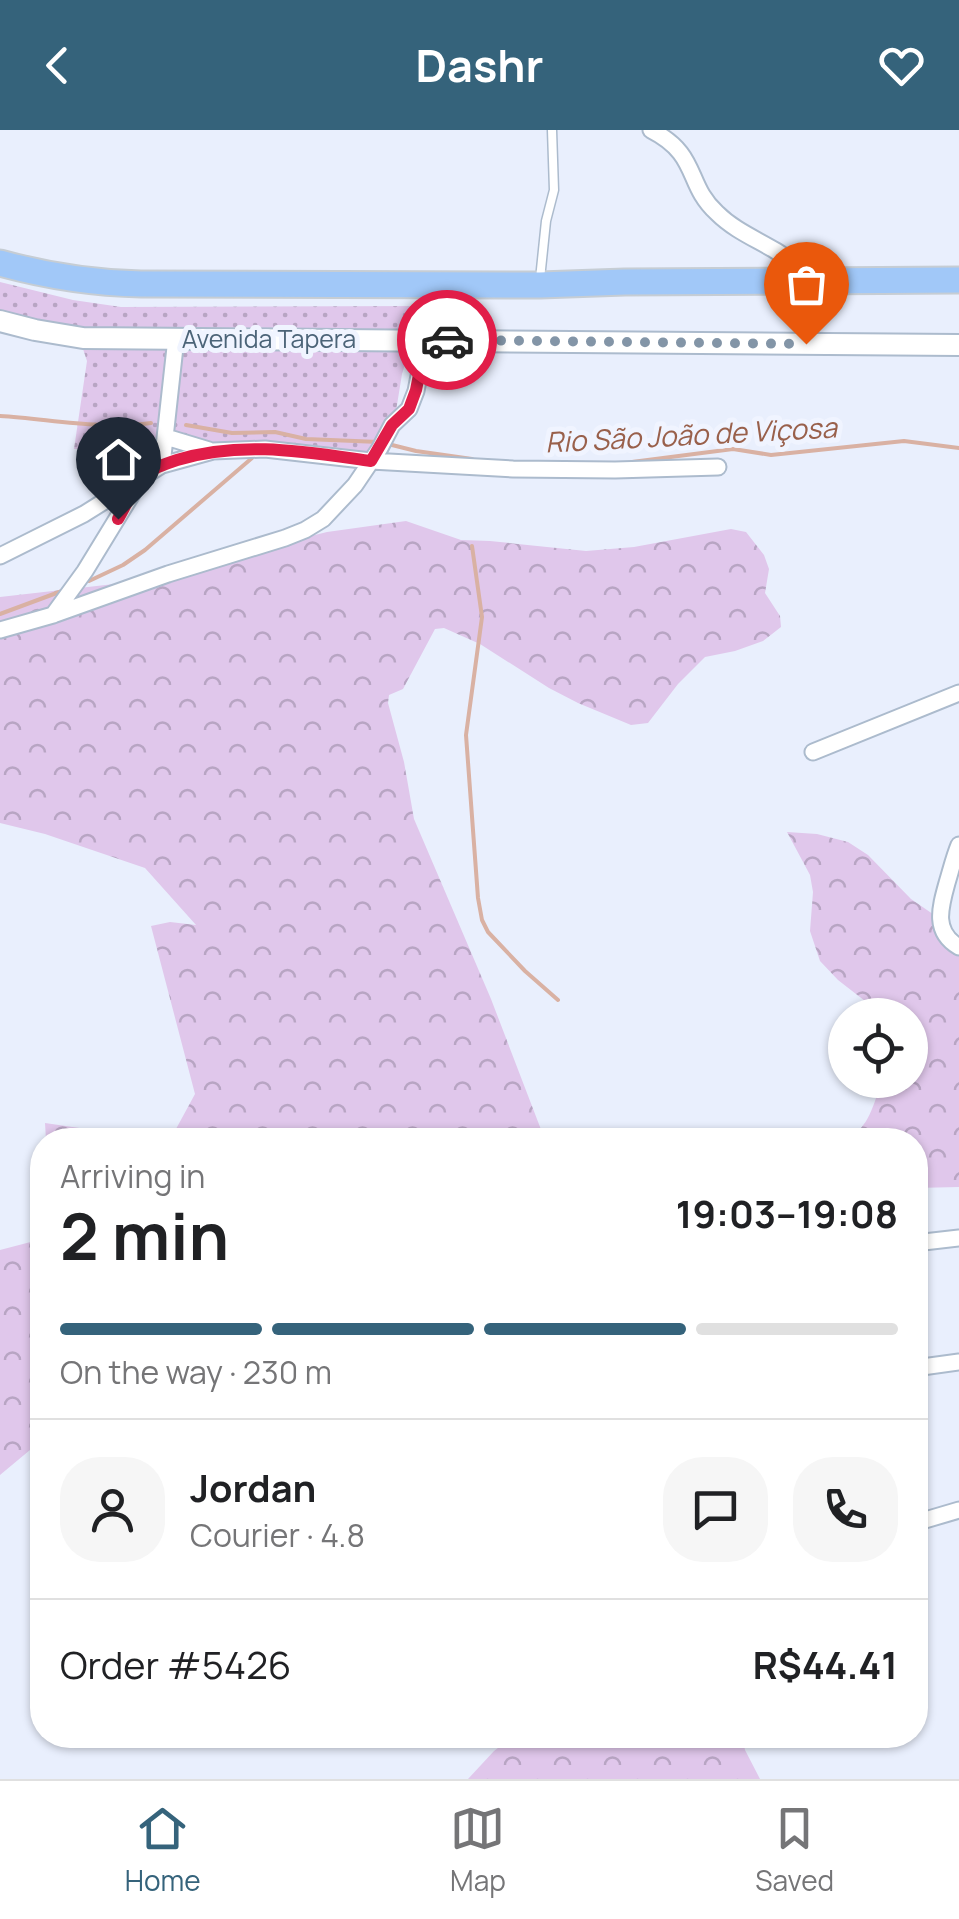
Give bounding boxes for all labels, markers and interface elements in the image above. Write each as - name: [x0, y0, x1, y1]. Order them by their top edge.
- text: Dashr: [416, 34, 543, 96]
- icon: back: [30, 38, 85, 93]
- icon: heart: [874, 38, 929, 93]
- pin: [764, 242, 849, 345]
- icon: bag: [779, 257, 834, 312]
- courier: [397, 290, 497, 390]
- icon: car: [420, 313, 475, 368]
- street label: Avenida Tapera: [182, 321, 356, 356]
- water label: Rio São João de Viçosa: [544, 407, 839, 461]
- pin: [76, 417, 161, 520]
- icon: home: [91, 432, 146, 487]
- map controls: [828, 998, 928, 1098]
- button: locate: [828, 998, 928, 1098]
- text: Arriving in: [60, 1154, 205, 1198]
- text: 19:03–19:08: [676, 1187, 898, 1239]
- text: 2 min: [60, 1191, 229, 1280]
- text: On the way · 230 m: [60, 1350, 332, 1394]
- button: person: [60, 1457, 165, 1562]
- button: chat: [663, 1457, 768, 1562]
- button: phone: [793, 1457, 898, 1562]
- text: Jordan: [190, 1461, 316, 1513]
- text: Courier · 4.8: [190, 1513, 365, 1557]
- text: Order #5426: [60, 1638, 291, 1690]
- text: R$44.41: [753, 1638, 898, 1690]
- tab: Home: [125, 1801, 201, 1899]
- tab: Map: [450, 1801, 506, 1899]
- tab: Saved: [755, 1801, 834, 1899]

